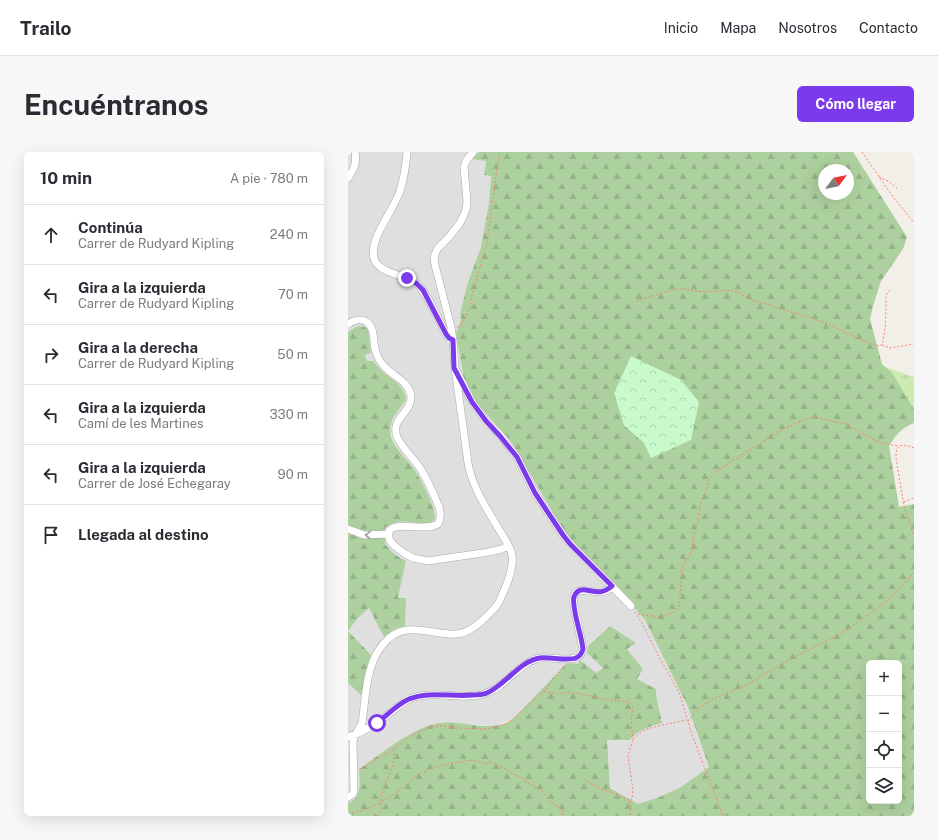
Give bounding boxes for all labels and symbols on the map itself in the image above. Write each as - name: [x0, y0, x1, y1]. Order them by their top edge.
- north arrow: [818, 164, 854, 200]
- route end: [398, 269, 416, 287]
- one-way arrow: [365, 530, 371, 539]
- route start: [368, 714, 386, 732]

